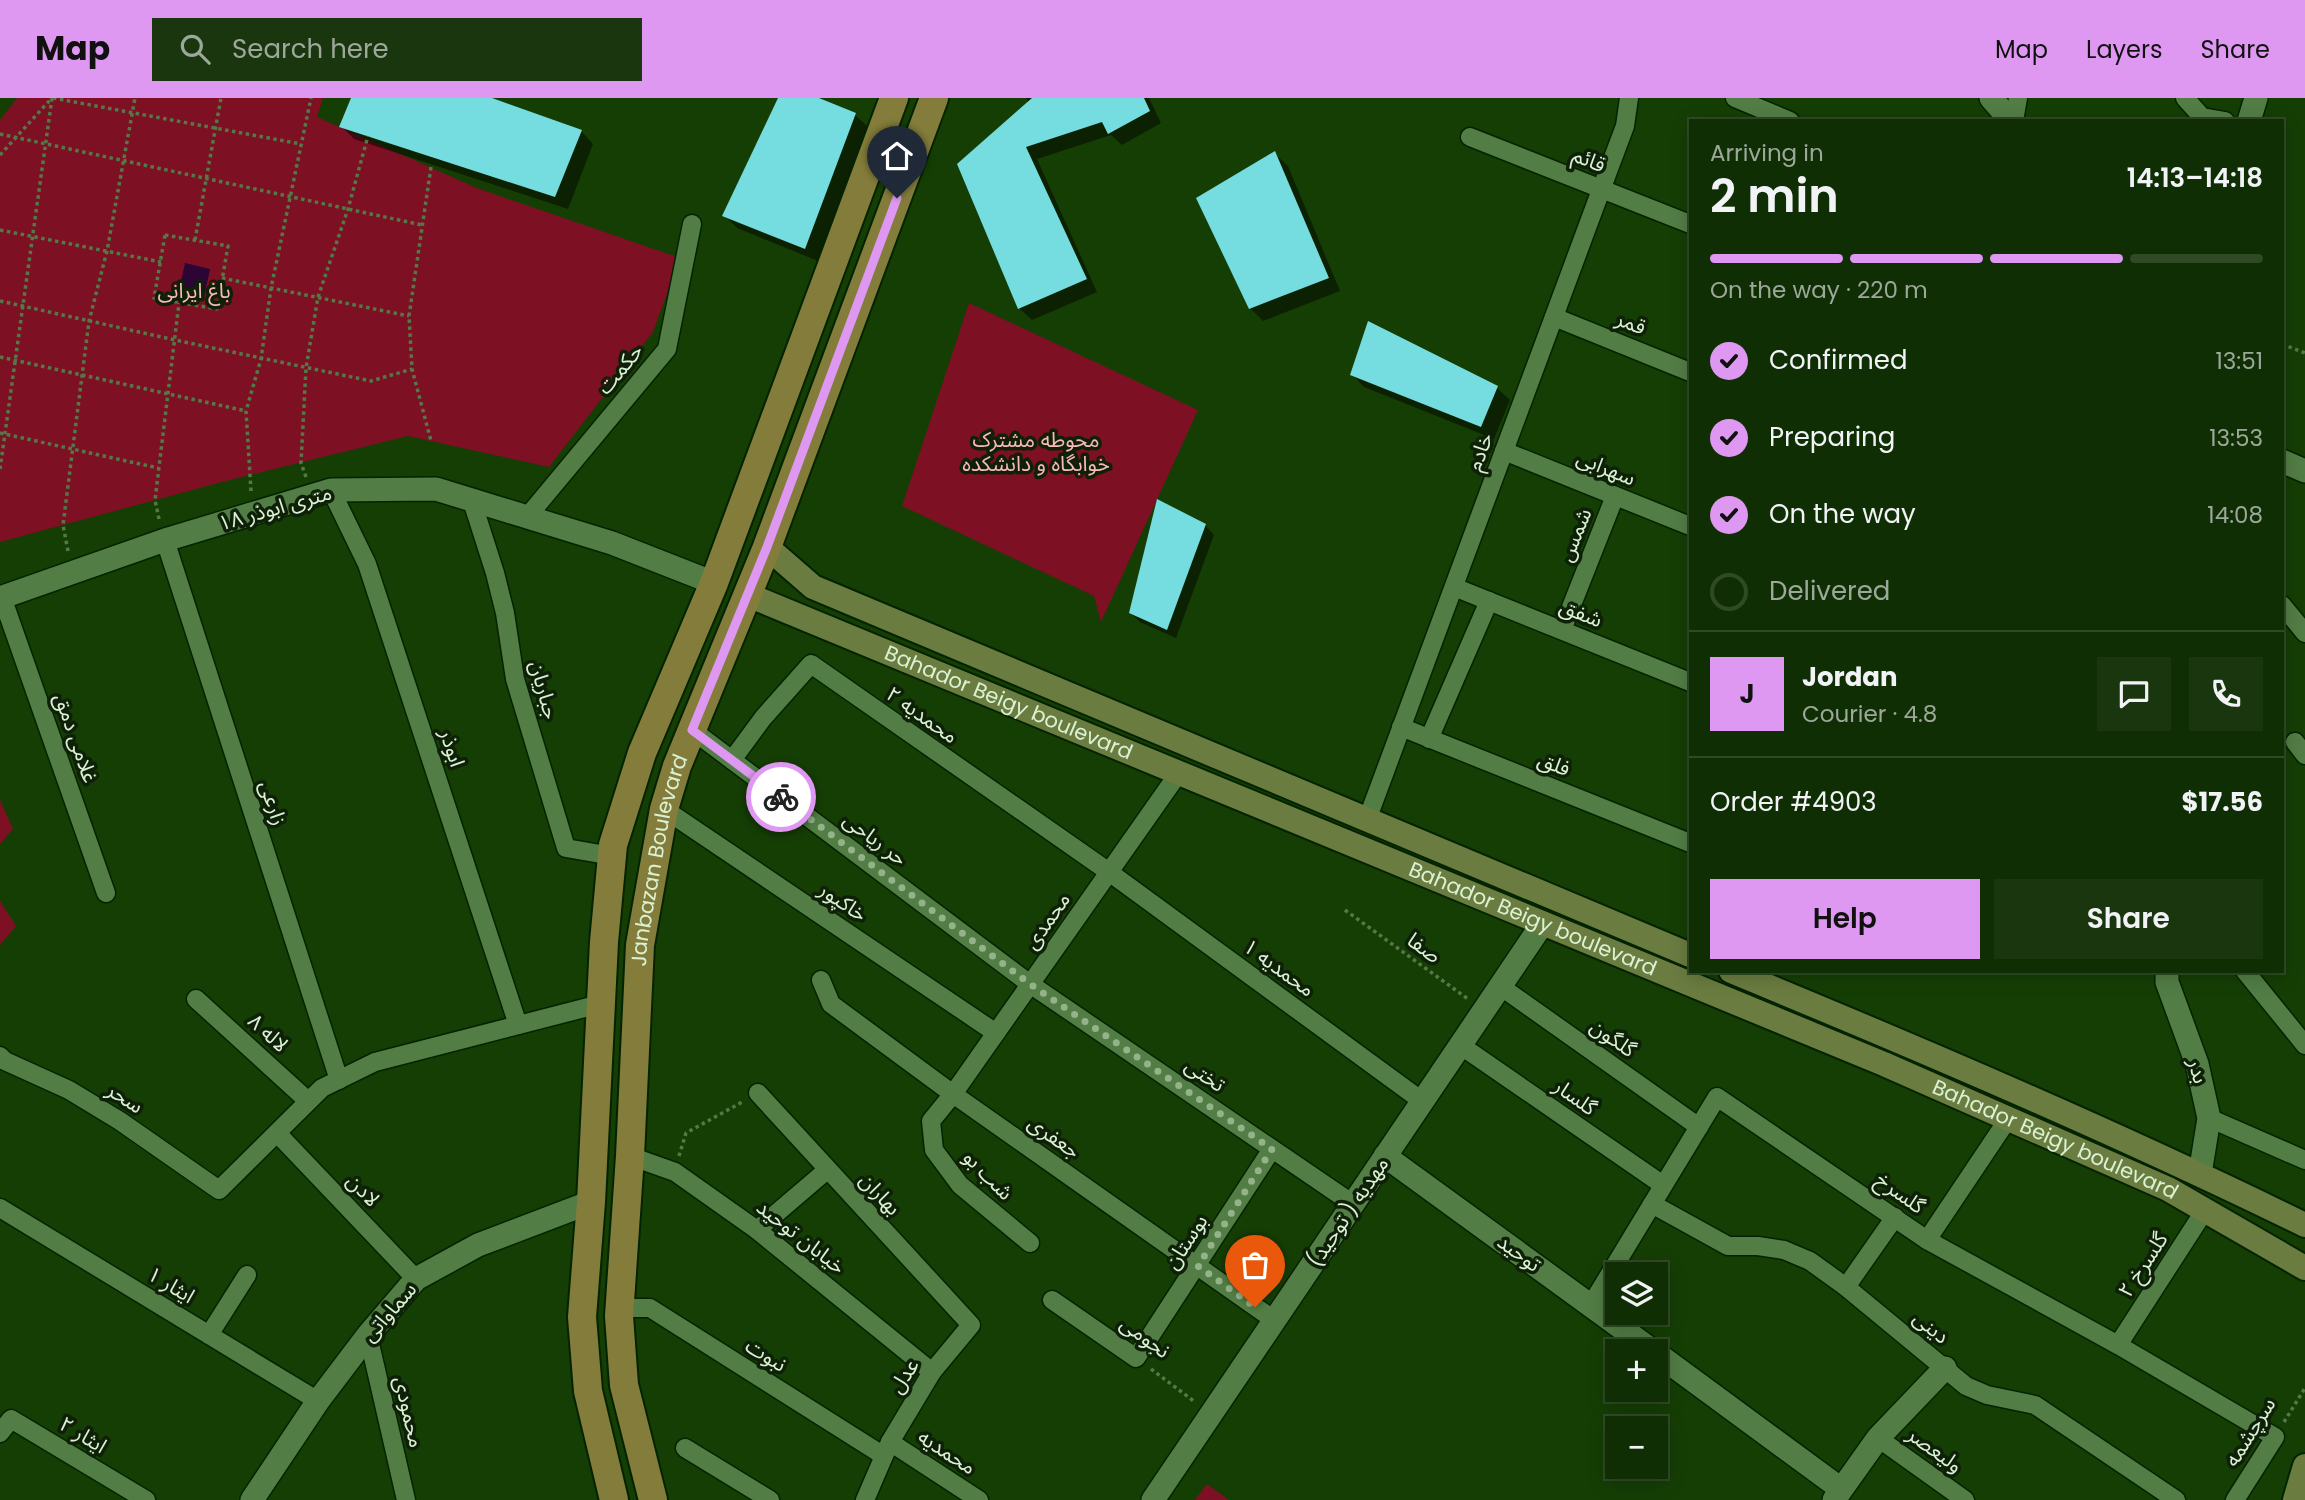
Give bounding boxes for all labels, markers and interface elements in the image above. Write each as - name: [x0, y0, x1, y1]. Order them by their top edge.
- search box: [152, 18, 642, 81]
- text: Map: [35, 25, 110, 72]
- icon: search: [176, 30, 214, 68]
- text: Search here: [232, 31, 389, 67]
- text: Map: [1995, 33, 2048, 66]
- text: Layers: [2086, 33, 2162, 66]
- text: Share: [2200, 33, 2270, 66]
- pin: [867, 126, 927, 198]
- icon: home: [878, 137, 916, 175]
- text: Arriving in: [1710, 137, 1824, 169]
- street label: قائم: [1568, 140, 1610, 180]
- text: 14:13–14:18: [2127, 160, 2263, 196]
- text: 2 min: [1710, 164, 1839, 228]
- text: On the way · 220 m: [1710, 274, 1928, 306]
- park label: باغ ایرانی: [157, 276, 231, 306]
- street label: قمر: [1611, 303, 1650, 342]
- street label: حکمت: [590, 337, 649, 400]
- icon: check: [1710, 342, 1748, 380]
- text: Confirmed: [1769, 342, 1907, 378]
- text: 13:51: [2215, 345, 2263, 377]
- icon: check: [1710, 419, 1748, 457]
- text: Preparing: [1769, 419, 1895, 455]
- text: 13:53: [2209, 422, 2263, 454]
- park label: محوطه مشترک خوابگاه و دانشکده: [962, 425, 1110, 478]
- street label: خادم: [1459, 429, 1502, 476]
- street label: سهرابی: [1572, 443, 1640, 492]
- street label: ۱۸ متری ابوذر: [215, 478, 335, 538]
- icon: check: [1710, 496, 1748, 534]
- text: On the way: [1769, 496, 1916, 532]
- text: 14:08: [2207, 499, 2263, 531]
- street label: شمس: [1551, 504, 1598, 566]
- text: Delivered: [1769, 573, 1890, 609]
- street label: شفق: [1555, 591, 1607, 634]
- street label: Bahador Beigy boulevard: [880, 638, 1137, 766]
- street label: جباریان: [523, 657, 566, 722]
- button: chat: [2097, 657, 2171, 731]
- button: phone: [2189, 657, 2263, 731]
- text: Jordan: [1802, 659, 1898, 695]
- text: J: [1739, 676, 1755, 712]
- street label: محمدیه ۲: [880, 679, 964, 750]
- street label: غلامی دمق: [48, 689, 105, 787]
- text: Courier · 4.8: [1802, 698, 1937, 730]
- street label: ابوذر: [432, 724, 472, 771]
- street label: فلق: [1534, 744, 1575, 783]
- street label: Janbazan Boulevard: [624, 750, 694, 967]
- courier: [746, 762, 816, 832]
- street label: زارعی: [253, 777, 294, 829]
- icon: bike: [762, 778, 800, 816]
- text: Order #4903: [1710, 784, 1877, 820]
- text: $17.56: [2181, 784, 2263, 820]
- street label: حر ریاحی: [837, 805, 913, 872]
- street label: Bahador Beigy boulevard: [1405, 854, 1661, 983]
- street label: خاکپور: [813, 874, 873, 928]
- button: Help: [1710, 879, 1980, 959]
- button: Share: [1994, 879, 2263, 959]
- street label: محمدی: [1016, 886, 1077, 955]
- street label: صفا: [1401, 925, 1447, 970]
- street label: محمدیه ۱: [1238, 932, 1321, 1003]
- street label: لاله ۸: [242, 1007, 295, 1059]
- street label: گلگون: [1585, 1011, 1642, 1064]
- street label: تختی: [1179, 1051, 1231, 1099]
- street label: بدر: [2181, 1054, 2216, 1086]
- street label: گلسار: [1547, 1071, 1603, 1122]
- street label: Bahador Beigy boulevard: [1928, 1072, 2184, 1206]
- street label: سحر: [101, 1074, 149, 1120]
- street label: جعفری: [1022, 1108, 1086, 1165]
- street label: شب بو: [957, 1143, 1020, 1206]
- street label: مهدیه ( توحید): [1300, 1151, 1395, 1273]
- street label: گلسرخ: [1869, 1165, 1931, 1221]
- street label: لادن: [340, 1166, 387, 1213]
- street label: بهاران: [853, 1166, 908, 1221]
- street label: خیابان توحید: [751, 1193, 852, 1281]
- street label: بوستان: [1157, 1209, 1214, 1275]
- street label: گلسرخ ۲: [2111, 1226, 2175, 1303]
- street label: توحید: [1492, 1227, 1547, 1278]
- pin: [1225, 1235, 1285, 1307]
- icon: bag: [1236, 1246, 1274, 1284]
- street label: ایثار ۱: [142, 1259, 200, 1310]
- map controls: [1605, 1262, 1668, 1479]
- button: layers: [1605, 1262, 1668, 1325]
- street label: سماواتی: [354, 1275, 423, 1348]
- street label: دینی: [1907, 1303, 1956, 1350]
- street label: نجومی: [1114, 1309, 1176, 1365]
- street label: نبوت: [740, 1331, 792, 1378]
- button: +: [1605, 1339, 1668, 1402]
- street label: عدل: [882, 1353, 926, 1399]
- street label: محمودی: [387, 1373, 432, 1450]
- street label: سرچشمه: [2217, 1392, 2282, 1472]
- street label: ایثار ۲: [54, 1409, 112, 1460]
- button: −: [1605, 1416, 1668, 1479]
- street label: ولیعصر: [1901, 1419, 1969, 1480]
- street label: محمدیه: [912, 1422, 982, 1481]

